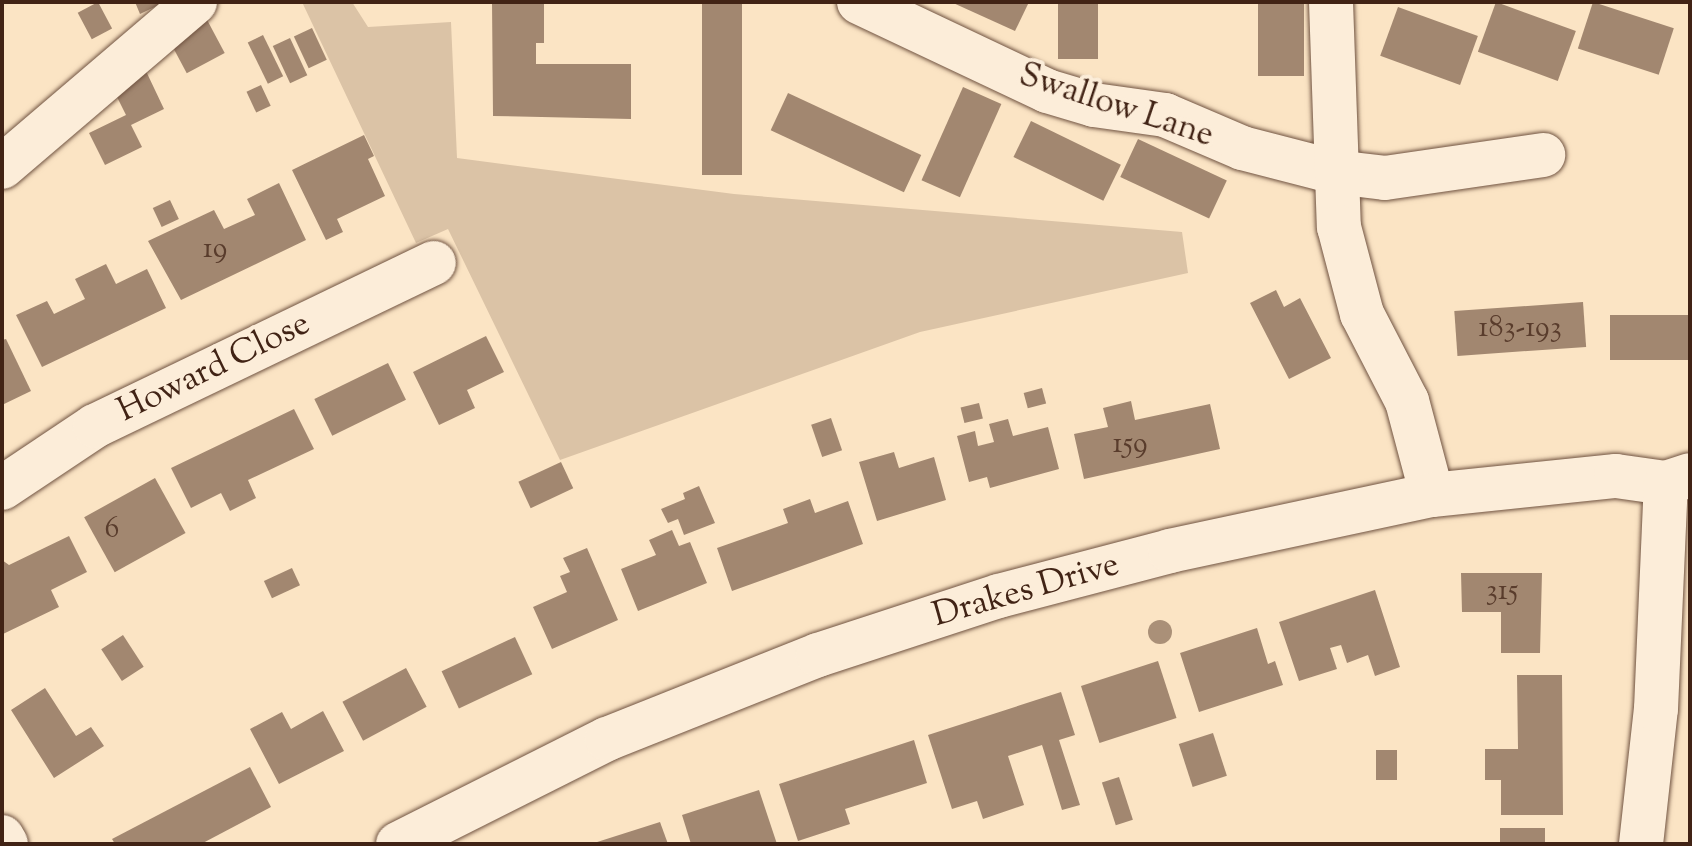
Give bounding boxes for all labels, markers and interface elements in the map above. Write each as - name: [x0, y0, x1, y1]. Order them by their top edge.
- street label: Swallow Lane: [1014, 55, 1218, 157]
- house number: 19: [203, 232, 227, 268]
- street label: Howard Close: [111, 304, 317, 432]
- house number: 183-193: [1478, 311, 1562, 347]
- house number: 159: [1112, 427, 1148, 463]
- house number: 6: [105, 512, 119, 548]
- street label: Drakes Drive: [928, 545, 1124, 637]
- house number: 315: [1486, 574, 1518, 610]

